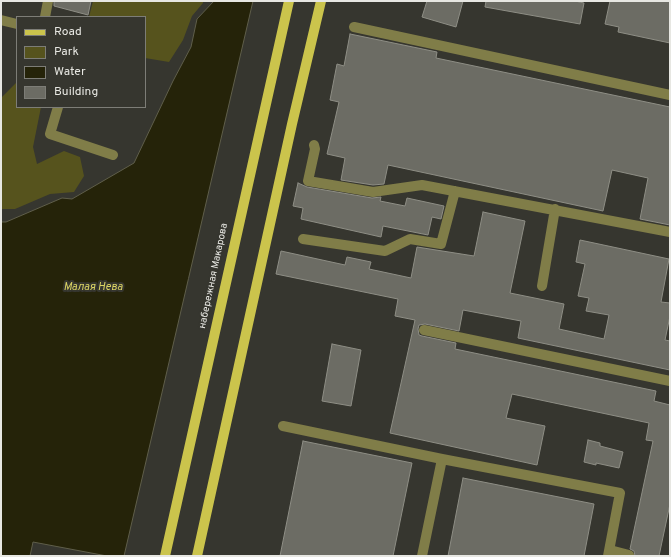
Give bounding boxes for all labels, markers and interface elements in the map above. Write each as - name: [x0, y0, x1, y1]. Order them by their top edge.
- legend: [16, 16, 146, 108]
- text: Road: [54, 24, 82, 40]
- text: Park: [54, 44, 79, 60]
- text: Water: [54, 64, 86, 80]
- text: Building: [54, 84, 98, 100]
- street label: набережная Макарова: [197, 222, 231, 330]
- water label: Малая Нева: [63, 281, 123, 295]

